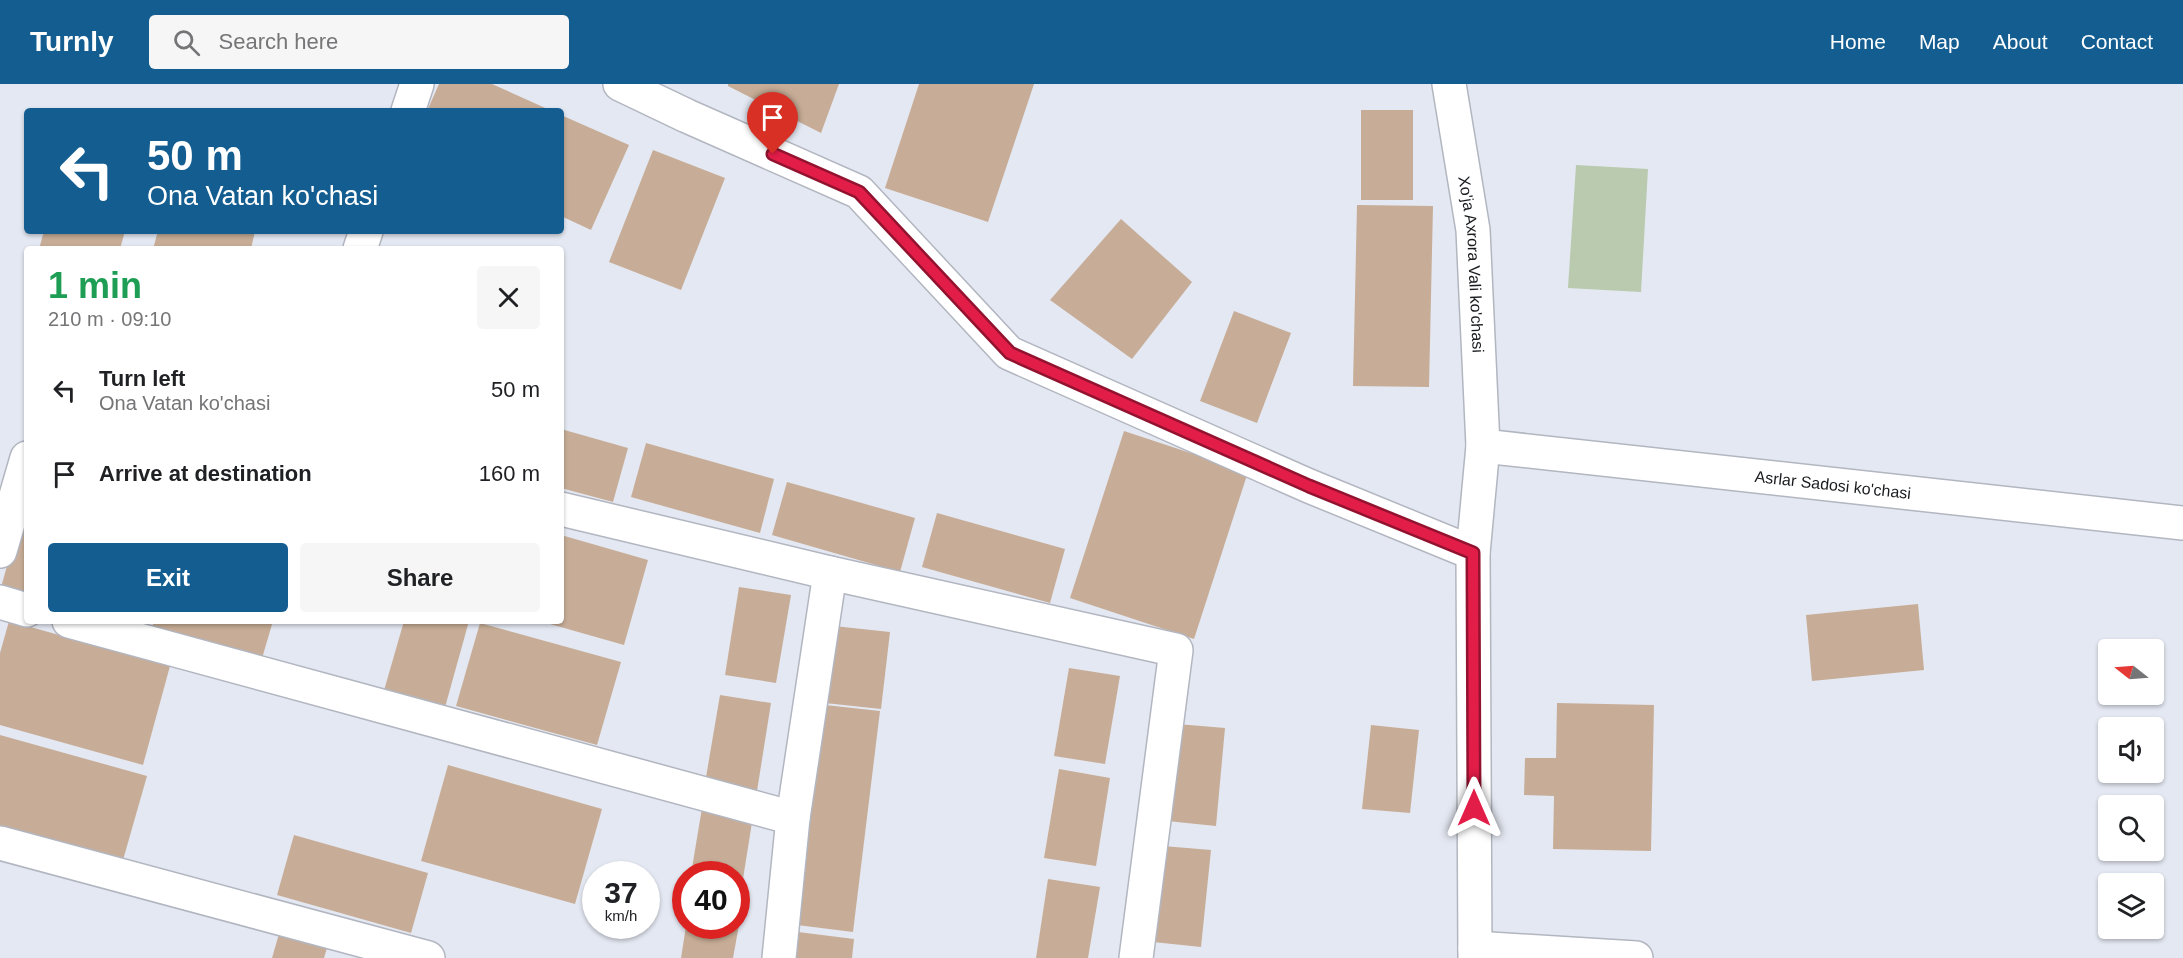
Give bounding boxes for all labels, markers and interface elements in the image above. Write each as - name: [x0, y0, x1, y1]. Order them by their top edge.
- search box: [149, 15, 569, 69]
- text: Turnly: [30, 26, 113, 57]
- icon: search: [170, 26, 203, 59]
- text: Search here: [218, 29, 338, 54]
- text: Home: [1830, 30, 1886, 53]
- text: Map: [1919, 30, 1960, 53]
- text: About: [1993, 30, 2048, 53]
- text: Contact: [2081, 30, 2153, 53]
- pin: [747, 92, 798, 154]
- icon: arrive: [756, 101, 789, 134]
- icon: left: [48, 132, 126, 210]
- text: 50 m: [147, 132, 243, 179]
- street label: Xo'ja Axrora Vali ko'chasi: [1456, 175, 1487, 353]
- text: Ona Vatan ko'chasi: [147, 181, 378, 211]
- text: 1 min: [48, 265, 142, 306]
- button: close: [477, 266, 540, 329]
- text: 210 m · 09:10: [48, 308, 171, 330]
- text: Turn left: [99, 366, 185, 391]
- icon: left: [48, 374, 81, 407]
- text: 50 m: [491, 377, 540, 402]
- text: Ona Vatan ko'chasi: [99, 392, 270, 414]
- icon: arrive: [48, 458, 81, 491]
- text: Arrive at destination: [99, 461, 312, 486]
- text: 160 m: [479, 461, 540, 486]
- street label: Asrlar Sadosi ko'chasi: [1754, 467, 1912, 502]
- button: Exit: [48, 543, 288, 612]
- button: Share: [300, 543, 540, 612]
- north arrow: [2098, 639, 2164, 705]
- map controls: [2098, 639, 2164, 939]
- button: sound: [2098, 717, 2164, 783]
- position arrow: [1442, 776, 1506, 840]
- button: search: [2098, 795, 2164, 861]
- speed limit sign: 40: [672, 861, 750, 939]
- button: layers: [2098, 873, 2164, 939]
- text: 37: [604, 876, 638, 909]
- text: km/h: [605, 907, 637, 924]

